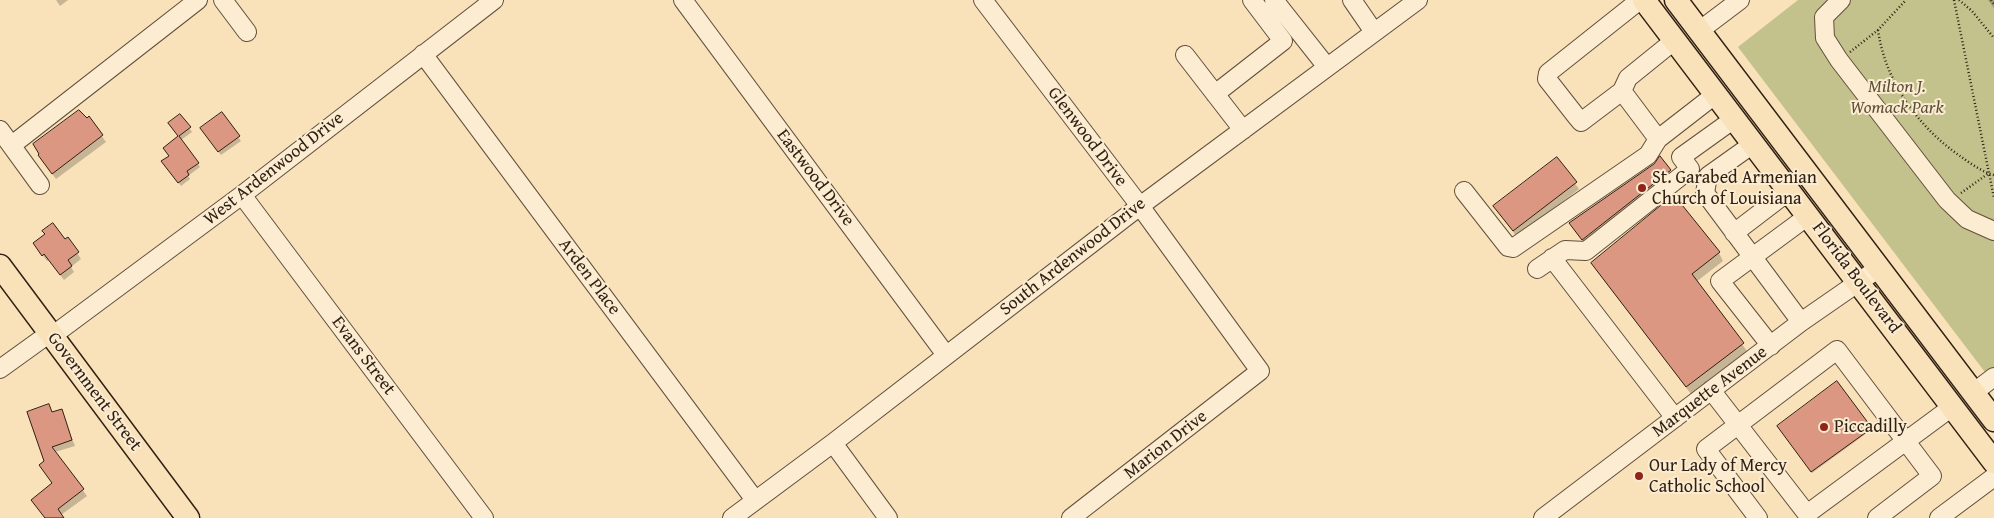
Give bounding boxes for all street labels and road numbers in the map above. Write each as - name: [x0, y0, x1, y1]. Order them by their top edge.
- street label: Glenwood Drive: [1043, 83, 1131, 191]
- street label: West Ardenwood Drive: [200, 108, 348, 230]
- street label: Eastwood Drive: [771, 125, 859, 231]
- street label: South Ardenwood Drive: [996, 193, 1150, 321]
- street label: Florida Boulevard: [1807, 218, 1905, 338]
- street label: Arden Place: [553, 235, 625, 319]
- street label: Evans Street: [326, 312, 400, 400]
- street label: Government Street: [42, 328, 146, 456]
- street label: Marquette Avenue: [1648, 342, 1772, 442]
- street label: Marion Drive: [1120, 406, 1212, 484]

